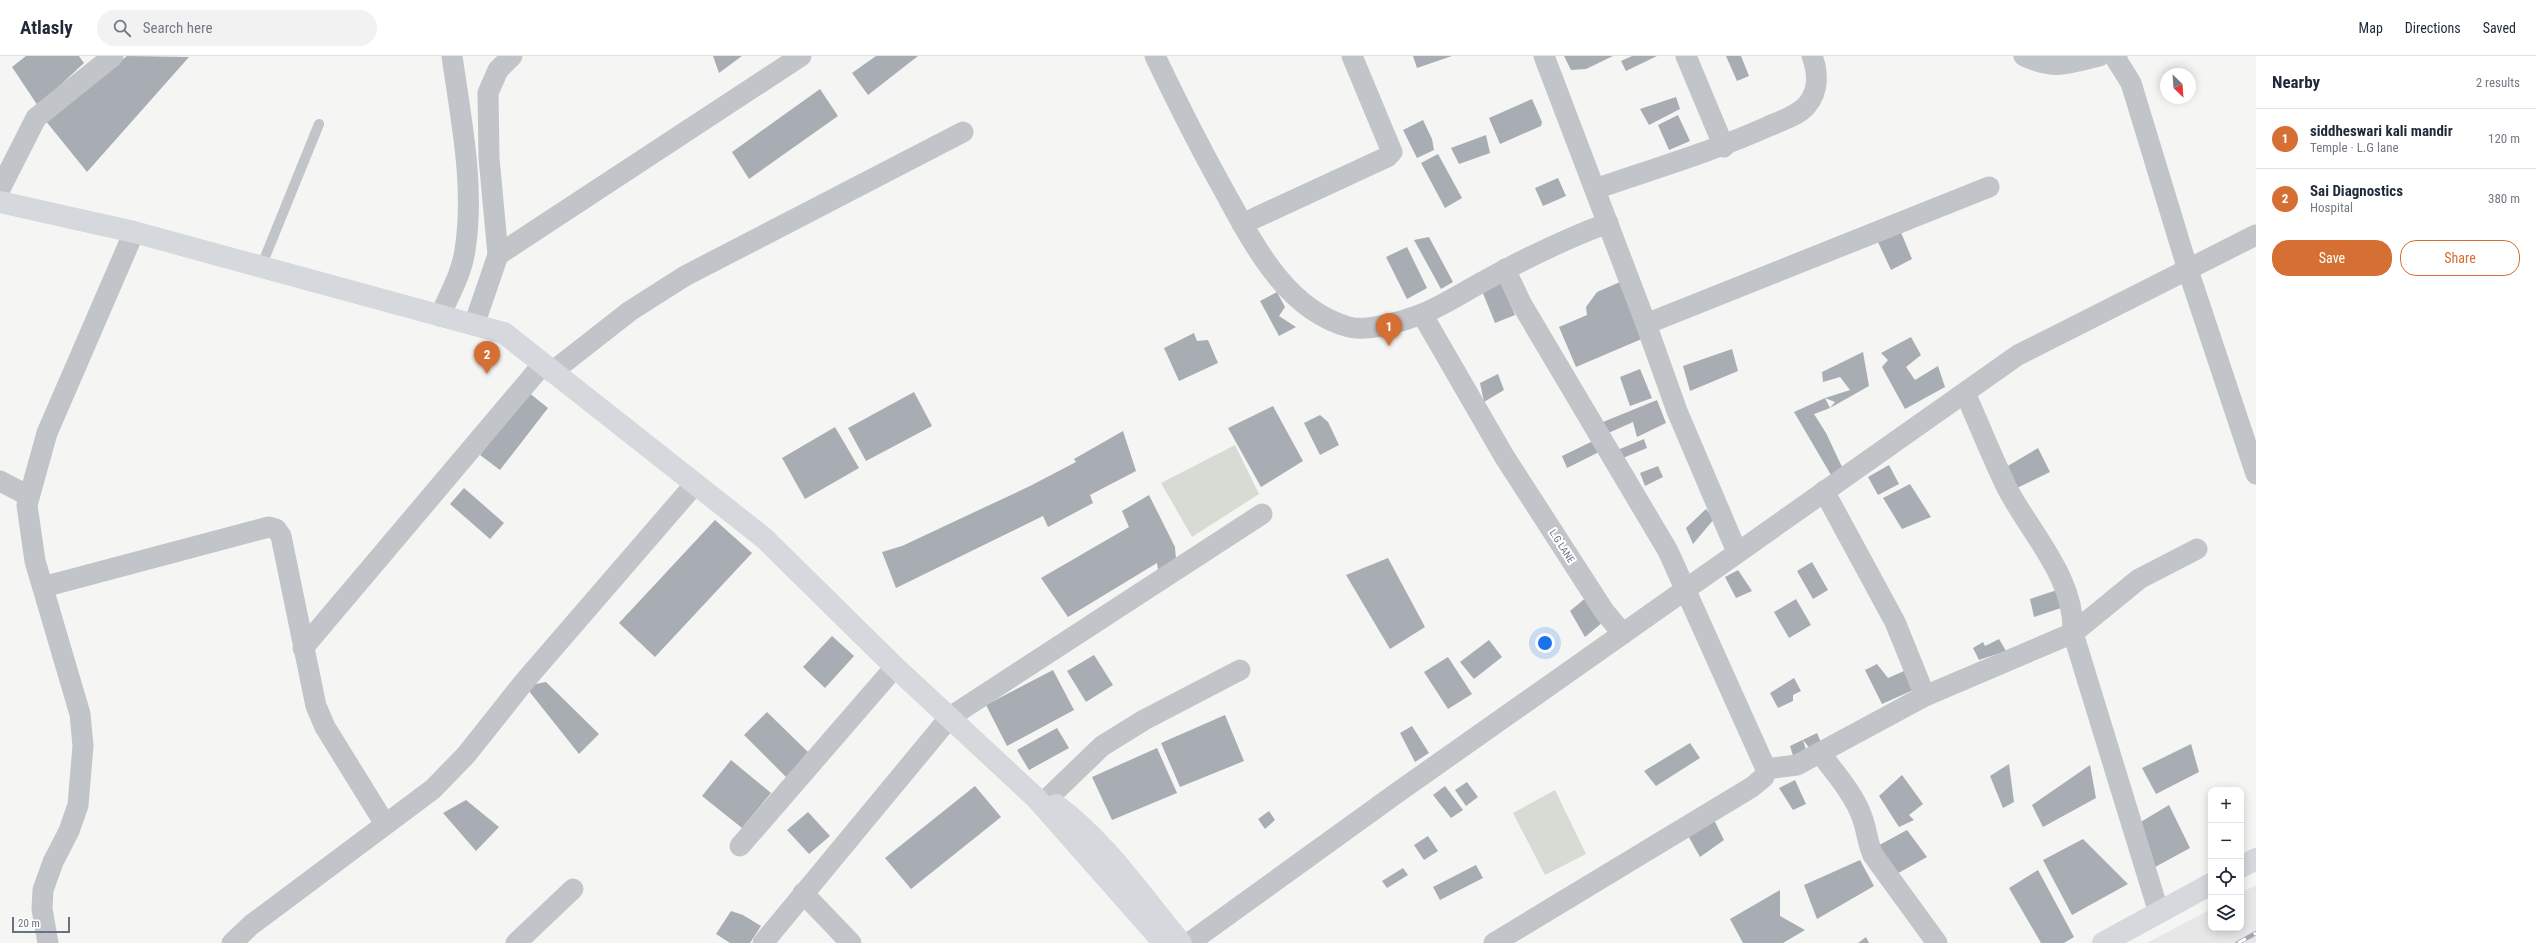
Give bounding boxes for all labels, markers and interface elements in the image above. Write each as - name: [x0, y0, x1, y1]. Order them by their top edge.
- search box: [97, 10, 377, 46]
- text: Atlasly: [20, 16, 73, 39]
- icon: search: [111, 17, 133, 39]
- text: Search here: [143, 19, 212, 37]
- text: Map: [2359, 20, 2383, 36]
- text: Directions: [2405, 20, 2461, 36]
- text: Saved: [2483, 20, 2516, 36]
- north arrow: [2160, 68, 2196, 104]
- text: Nearby: [2272, 72, 2320, 92]
- text: 2 results: [2476, 75, 2520, 90]
- text: siddheswari kali mandir: [2310, 122, 2453, 140]
- text: 1: [2282, 131, 2288, 146]
- text: 120 m: [2488, 131, 2520, 146]
- text: Temple · L.G lane: [2310, 140, 2399, 155]
- text: Sai Diagnostics: [2310, 182, 2403, 200]
- text: 2: [2282, 191, 2288, 206]
- text: 380 m: [2488, 191, 2520, 206]
- text: Hospital: [2310, 200, 2353, 215]
- button: Save: [2272, 240, 2392, 276]
- button: Share: [2400, 240, 2520, 276]
- pin: 1: [1376, 313, 1402, 346]
- pin: 2: [474, 341, 500, 374]
- street label: L.G LANE: [1547, 527, 1577, 565]
- your location: [1535, 633, 1555, 653]
- map controls: [2208, 787, 2244, 931]
- button: +: [2208, 787, 2244, 823]
- button: −: [2208, 823, 2244, 859]
- button: locate: [2208, 859, 2244, 895]
- button: layers: [2208, 895, 2244, 931]
- scale bar: [12, 915, 70, 934]
- text: 20 m: [18, 917, 40, 930]

